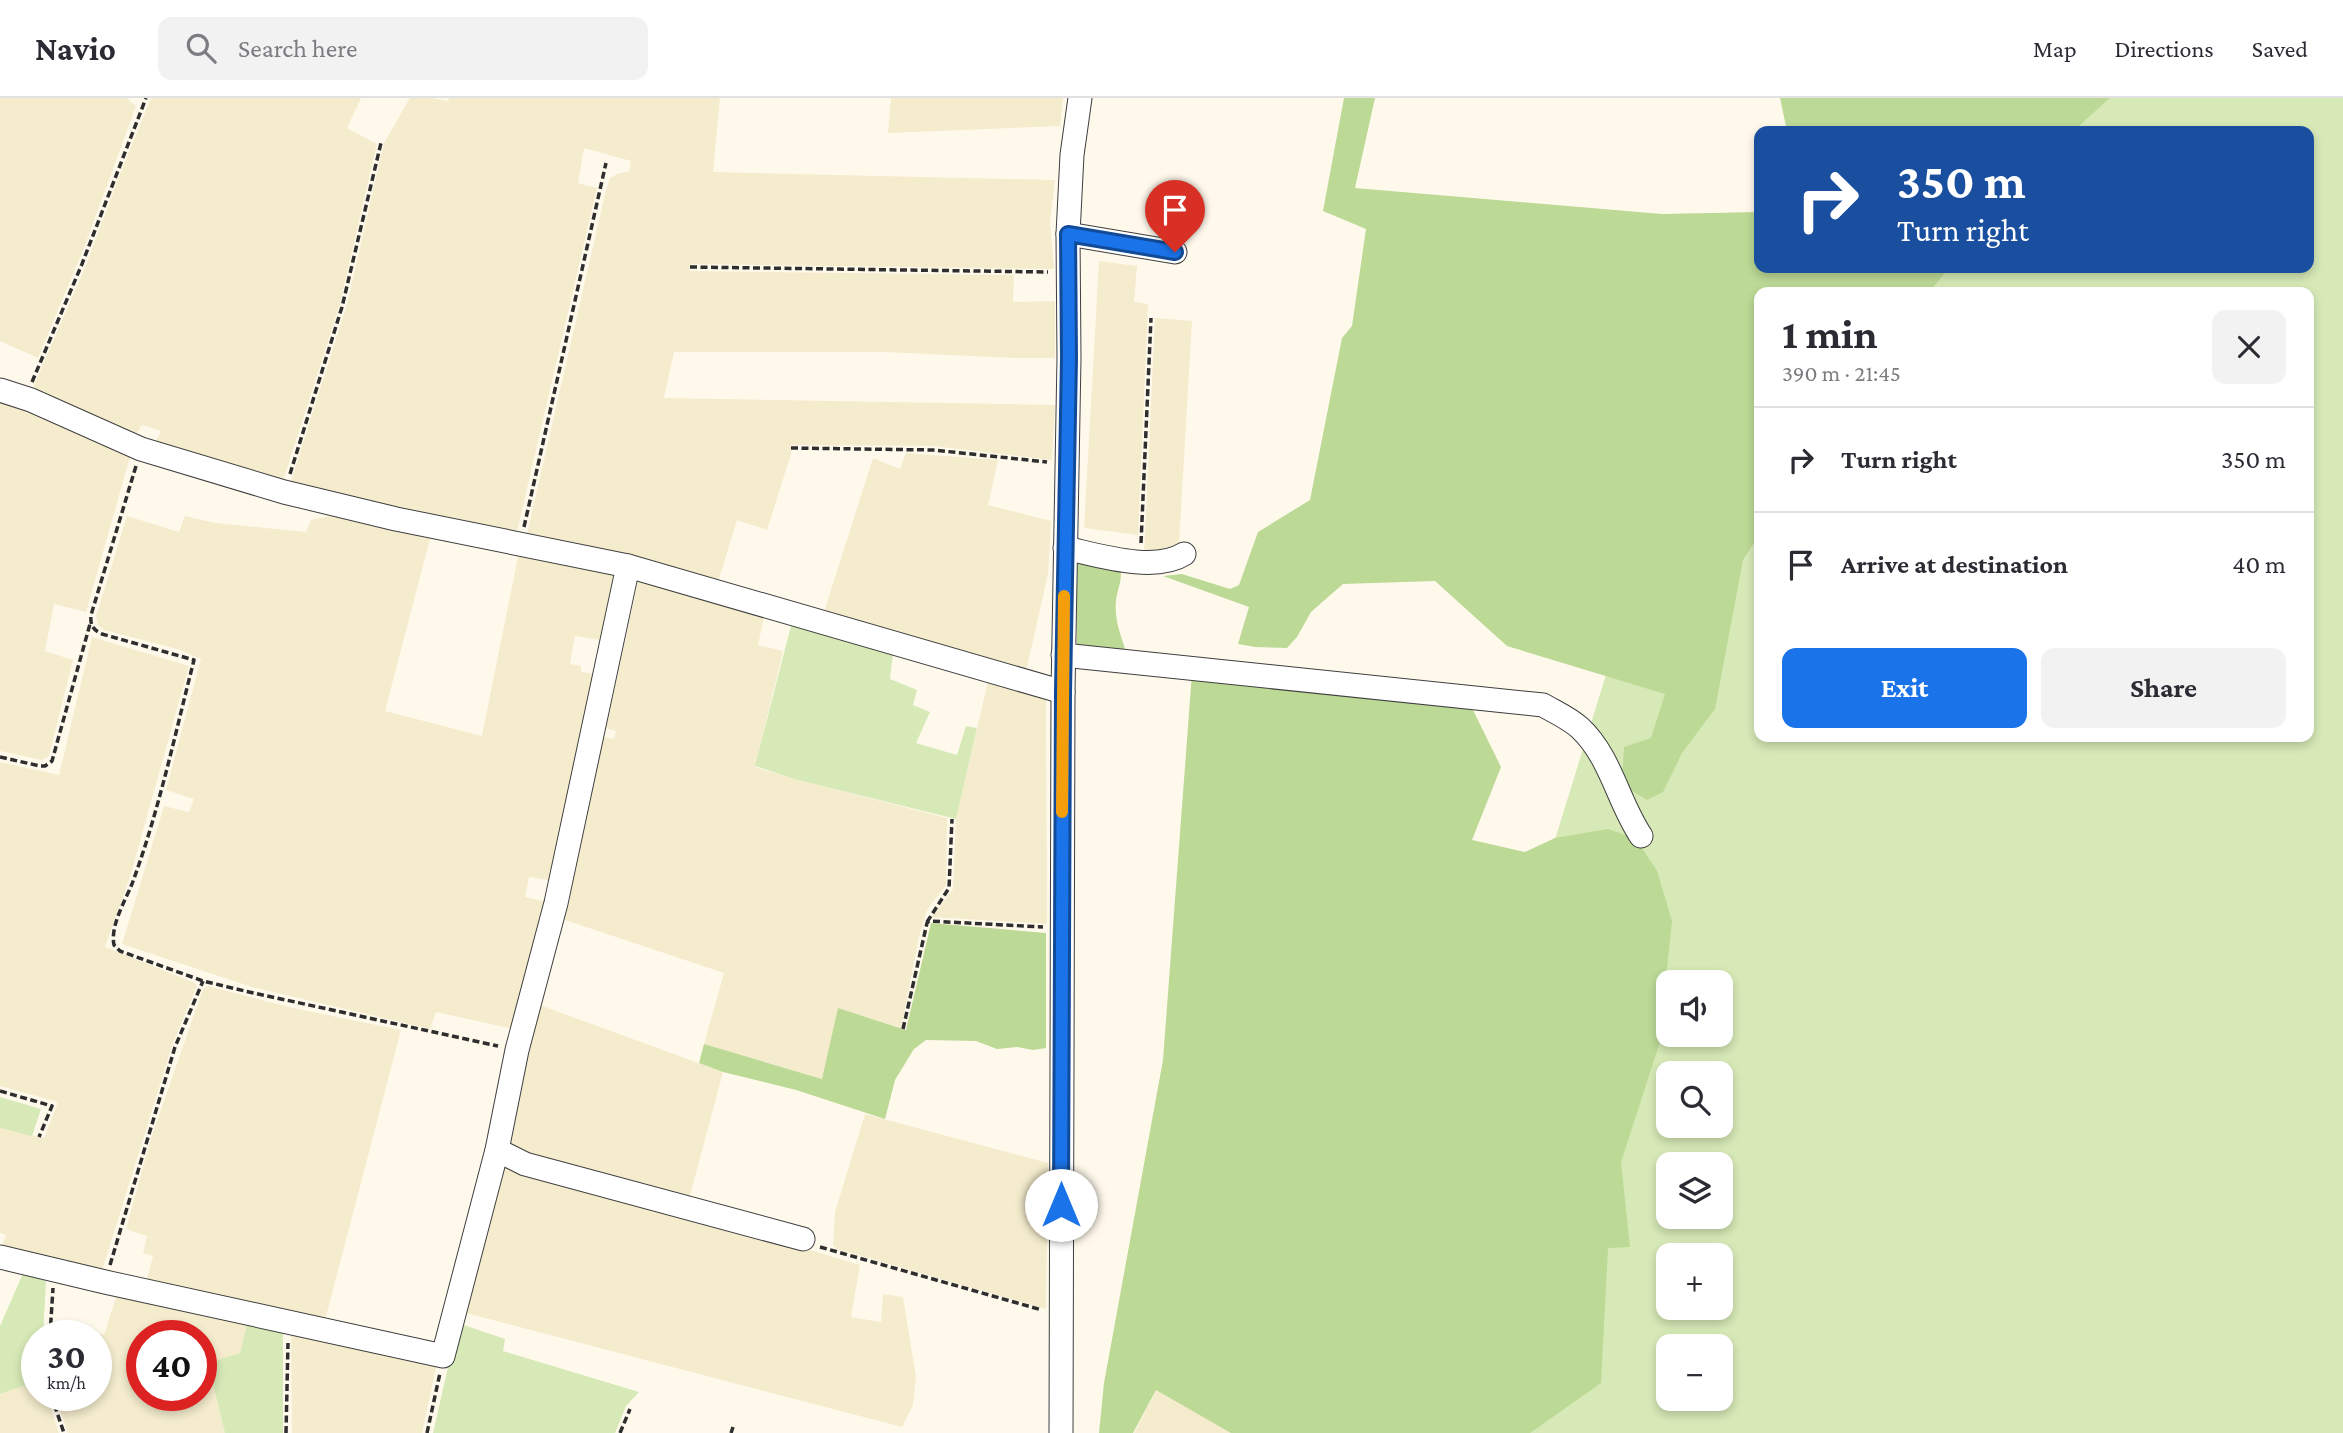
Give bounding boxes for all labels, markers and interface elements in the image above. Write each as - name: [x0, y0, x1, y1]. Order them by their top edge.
- search box: [158, 17, 648, 80]
- icon: search: [182, 29, 220, 67]
- text: Navio: [35, 30, 116, 67]
- text: Search here: [238, 34, 357, 63]
- text: Map: [2033, 35, 2077, 62]
- text: Directions: [2115, 35, 2214, 62]
- text: Saved: [2252, 35, 2308, 62]
- icon: right: [1782, 154, 1873, 245]
- text: 350 m: [1897, 154, 2026, 209]
- pin: [1145, 180, 1205, 252]
- icon: arrive: [1156, 191, 1194, 229]
- text: Turn right: [1897, 212, 2029, 248]
- text: 1 min: [1782, 310, 1878, 357]
- button: close: [2212, 310, 2286, 384]
- text: 390 m · 21:45: [1782, 360, 1901, 386]
- icon: right: [1782, 441, 1820, 479]
- text: Turn right: [1841, 445, 1957, 474]
- text: 350 m: [2221, 445, 2286, 474]
- icon: arrive: [1782, 546, 1820, 584]
- text: Arrive at destination: [1841, 550, 2068, 579]
- text: 40 m: [2232, 550, 2286, 579]
- button: Exit: [1782, 648, 2027, 728]
- button: Share: [2041, 648, 2286, 728]
- map controls: [1656, 970, 1733, 1411]
- button: sound: [1656, 970, 1733, 1047]
- button: search: [1656, 1061, 1733, 1138]
- button: layers: [1656, 1152, 1733, 1229]
- position arrow: [1024, 1168, 1098, 1242]
- button: +: [1656, 1243, 1733, 1320]
- speed limit sign: 40: [126, 1320, 217, 1411]
- button: −: [1656, 1334, 1733, 1411]
- text: 30: [47, 1337, 86, 1376]
- text: km/h: [47, 1373, 86, 1393]

